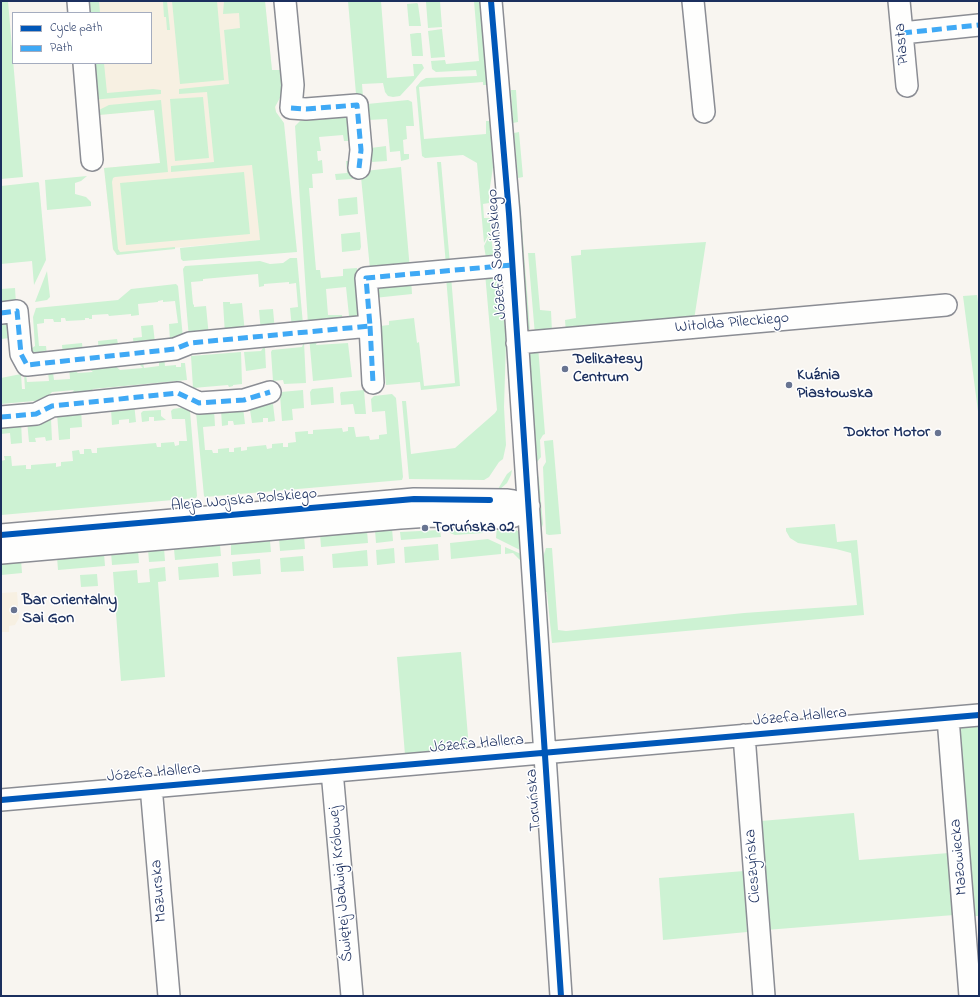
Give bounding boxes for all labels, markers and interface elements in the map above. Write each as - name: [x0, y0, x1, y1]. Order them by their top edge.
- legend: [12, 12, 152, 64]
- text: Cycle path: [50, 19, 102, 37]
- street label: Piasta: [892, 22, 914, 66]
- text: Path: [50, 39, 72, 57]
- street label: Józefa Sowińskiego: [484, 188, 512, 320]
- street label: Witolda Pileckiego: [674, 309, 790, 339]
- place label: Delikatesy Centrum: [573, 350, 643, 388]
- marker: Delikatesy Centrum: [560, 364, 570, 374]
- place label: Kuźnia Piastowska: [797, 366, 873, 404]
- marker: Kuźnia Piastowska: [784, 380, 794, 390]
- place label: Doktor Motor: [844, 423, 930, 443]
- marker: Doktor Motor: [933, 428, 943, 438]
- street label: Aleja Wojska Polskiego: [170, 485, 318, 517]
- place label: Toruńska 02: [433, 518, 514, 538]
- marker: Toruńska 02: [420, 523, 430, 533]
- place label: Bar Orientalny Sai Gon: [22, 591, 117, 629]
- marker: Bar Orientalny Sai Gon: [9, 605, 19, 615]
- street label: Józefa Hallera: [752, 704, 848, 732]
- street label: Józefa Hallera: [429, 731, 525, 759]
- street label: Józefa Hallera: [106, 760, 202, 788]
- street label: Toruńska: [523, 768, 547, 832]
- street label: Świętej Jadwigi Królowej: [326, 806, 358, 962]
- street label: Mazowiecka: [947, 818, 973, 896]
- street label: Cieszyńska: [742, 828, 766, 904]
- street label: Mazurska: [148, 859, 172, 923]

